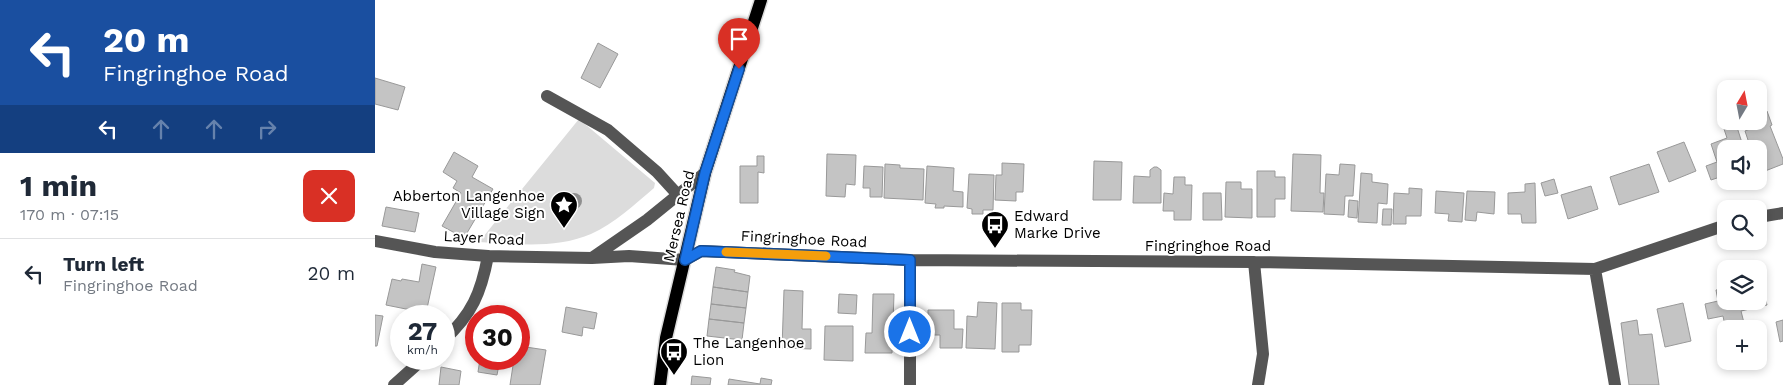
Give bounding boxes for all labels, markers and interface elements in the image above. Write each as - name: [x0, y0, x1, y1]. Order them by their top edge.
- pin: [718, 18, 760, 69]
- text: 20 m: [103, 19, 189, 61]
- icon: left: [20, 20, 85, 85]
- icon: arrive: [725, 25, 753, 53]
- text: Fingringhoe Road: [103, 61, 288, 86]
- north arrow: [1717, 80, 1767, 130]
- map controls: [1717, 80, 1767, 370]
- icon: left: [94, 115, 122, 143]
- icon: ahead: [147, 115, 175, 143]
- icon: ahead: [200, 115, 228, 143]
- icon: right: [253, 115, 281, 143]
- button: sound: [1717, 140, 1767, 190]
- text: 1 min: [20, 168, 97, 203]
- street label: Mersea Road: [660, 168, 698, 264]
- button: close: [303, 170, 355, 222]
- place label: Abberton Langenhoe Village Sign: [393, 187, 545, 222]
- place icon: Abberton Langenhoe Village Sign: [549, 190, 579, 229]
- button: search: [1717, 200, 1767, 250]
- text: 170 m · 07:15: [20, 205, 119, 224]
- place label: Edward Marke Drive: [1014, 207, 1101, 242]
- bus stop icon: Edward Marke Drive: [980, 210, 1010, 249]
- street label: Layer Road: [443, 227, 525, 249]
- street label: Fingringhoe Road: [740, 227, 868, 251]
- street label: Fingringhoe Road: [1145, 237, 1271, 255]
- text: Turn left: [63, 253, 144, 276]
- icon: left: [20, 260, 48, 288]
- button: layers: [1717, 260, 1767, 310]
- text: 20 m: [308, 262, 355, 285]
- text: Fingringhoe Road: [63, 276, 198, 295]
- speed limit sign: 30: [465, 305, 530, 370]
- position arrow: [883, 305, 935, 357]
- text: 27: [408, 317, 437, 346]
- button: +: [1717, 320, 1767, 370]
- place label: The Langenhoe Lion: [693, 334, 804, 369]
- bus stop icon: The Langenhoe Lion: [659, 337, 689, 376]
- text: km/h: [407, 343, 438, 357]

